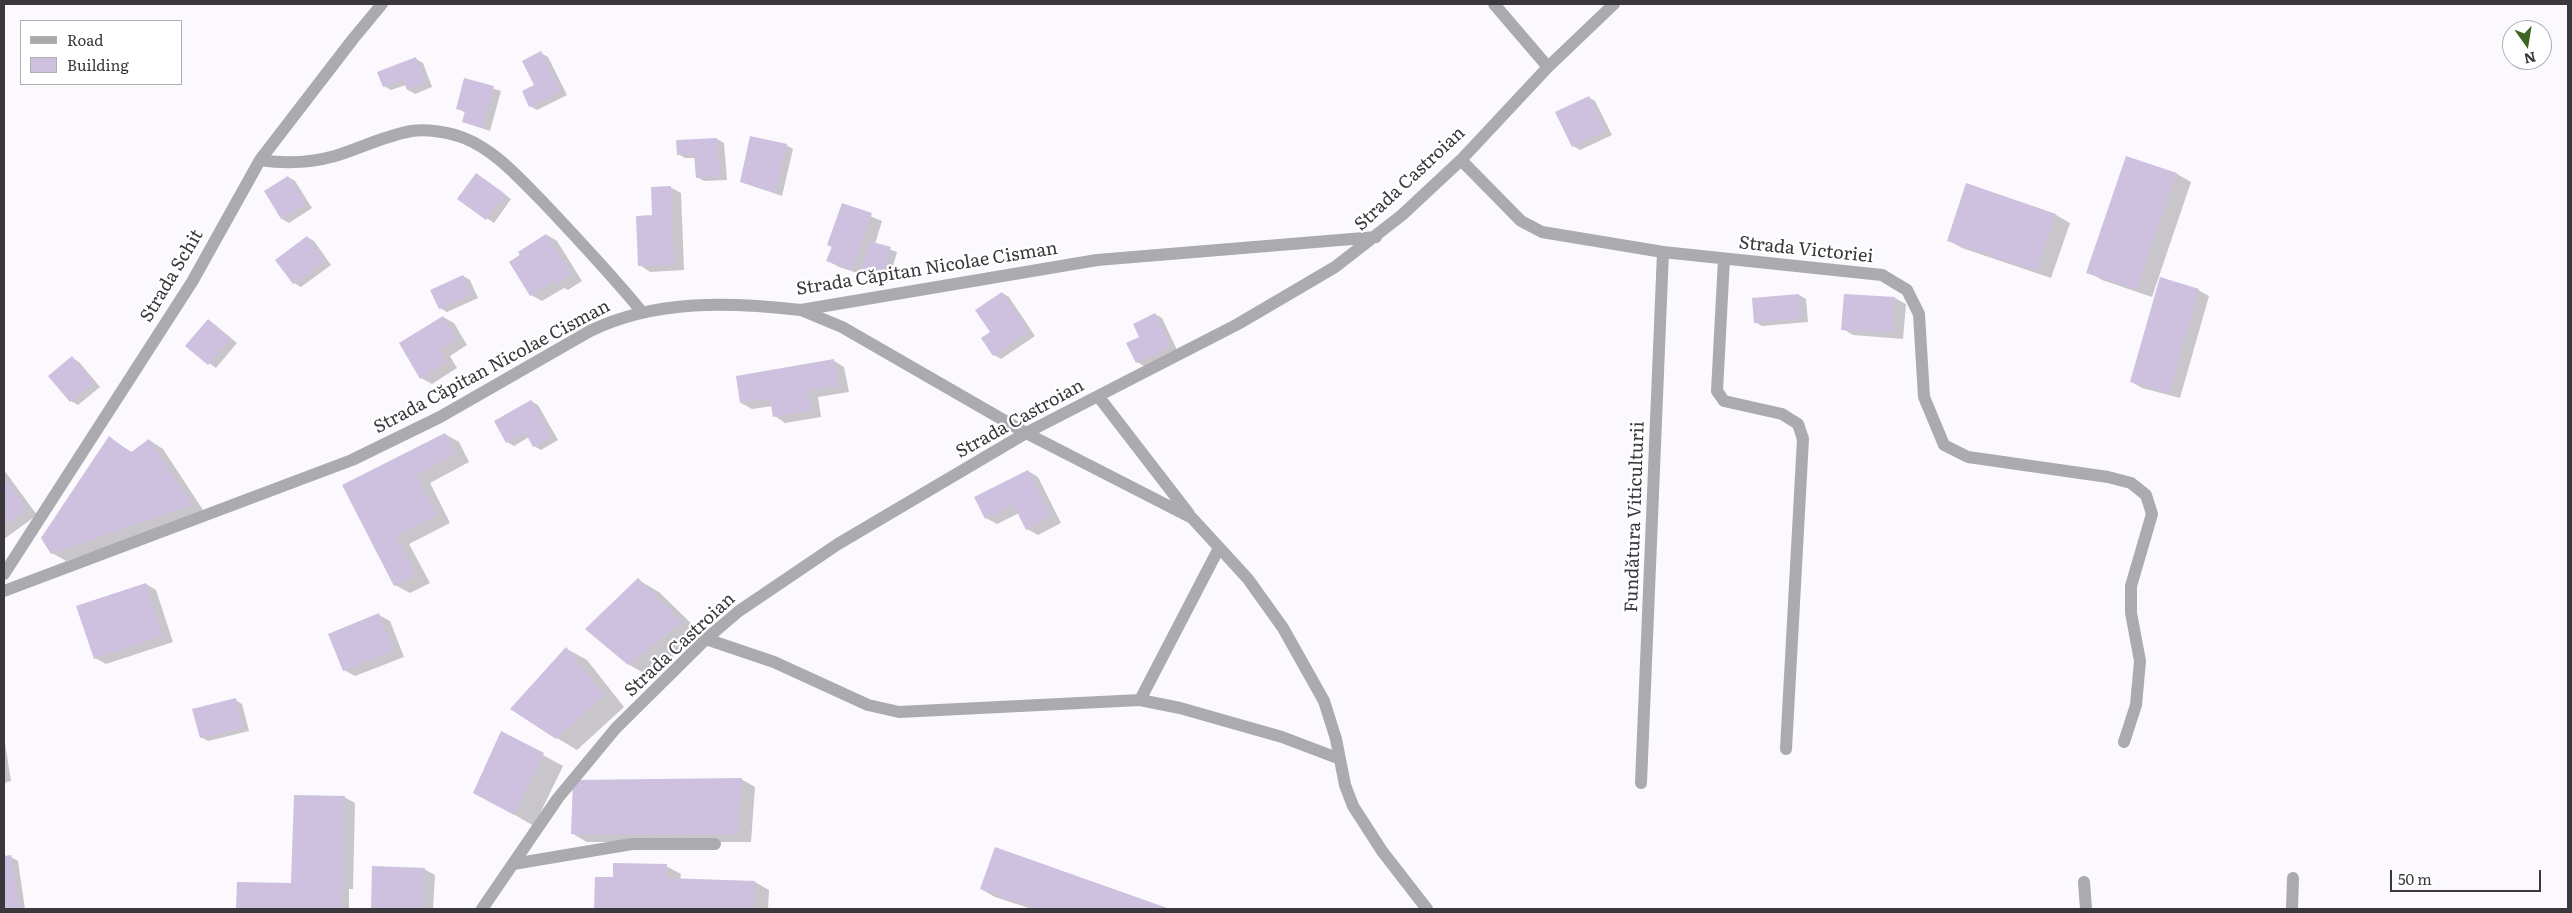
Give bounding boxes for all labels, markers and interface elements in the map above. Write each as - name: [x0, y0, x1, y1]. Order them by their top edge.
- legend: [20, 20, 182, 85]
- north arrow: [2502, 20, 2552, 70]
- text: Road: [67, 28, 103, 51]
- text: N: [2522, 48, 2538, 70]
- text: Building: [67, 53, 129, 76]
- street label: Strada Castroian: [1350, 122, 1470, 236]
- street label: Strada Schit: [136, 226, 208, 326]
- street label: Strada Victoriei: [1738, 232, 1874, 268]
- street label: Strada Căpitan Nicolae Cisman: [795, 238, 1059, 300]
- street label: Strada Căpitan Nicolae Cisman: [370, 295, 614, 439]
- street label: Strada Castroian: [952, 375, 1088, 463]
- street label: Fundătura Viticulturii: [1621, 421, 1649, 613]
- street label: Strada Castroian: [620, 588, 740, 702]
- scale bar: [2392, 860, 2543, 892]
- text: 50 m: [2398, 867, 2432, 890]

